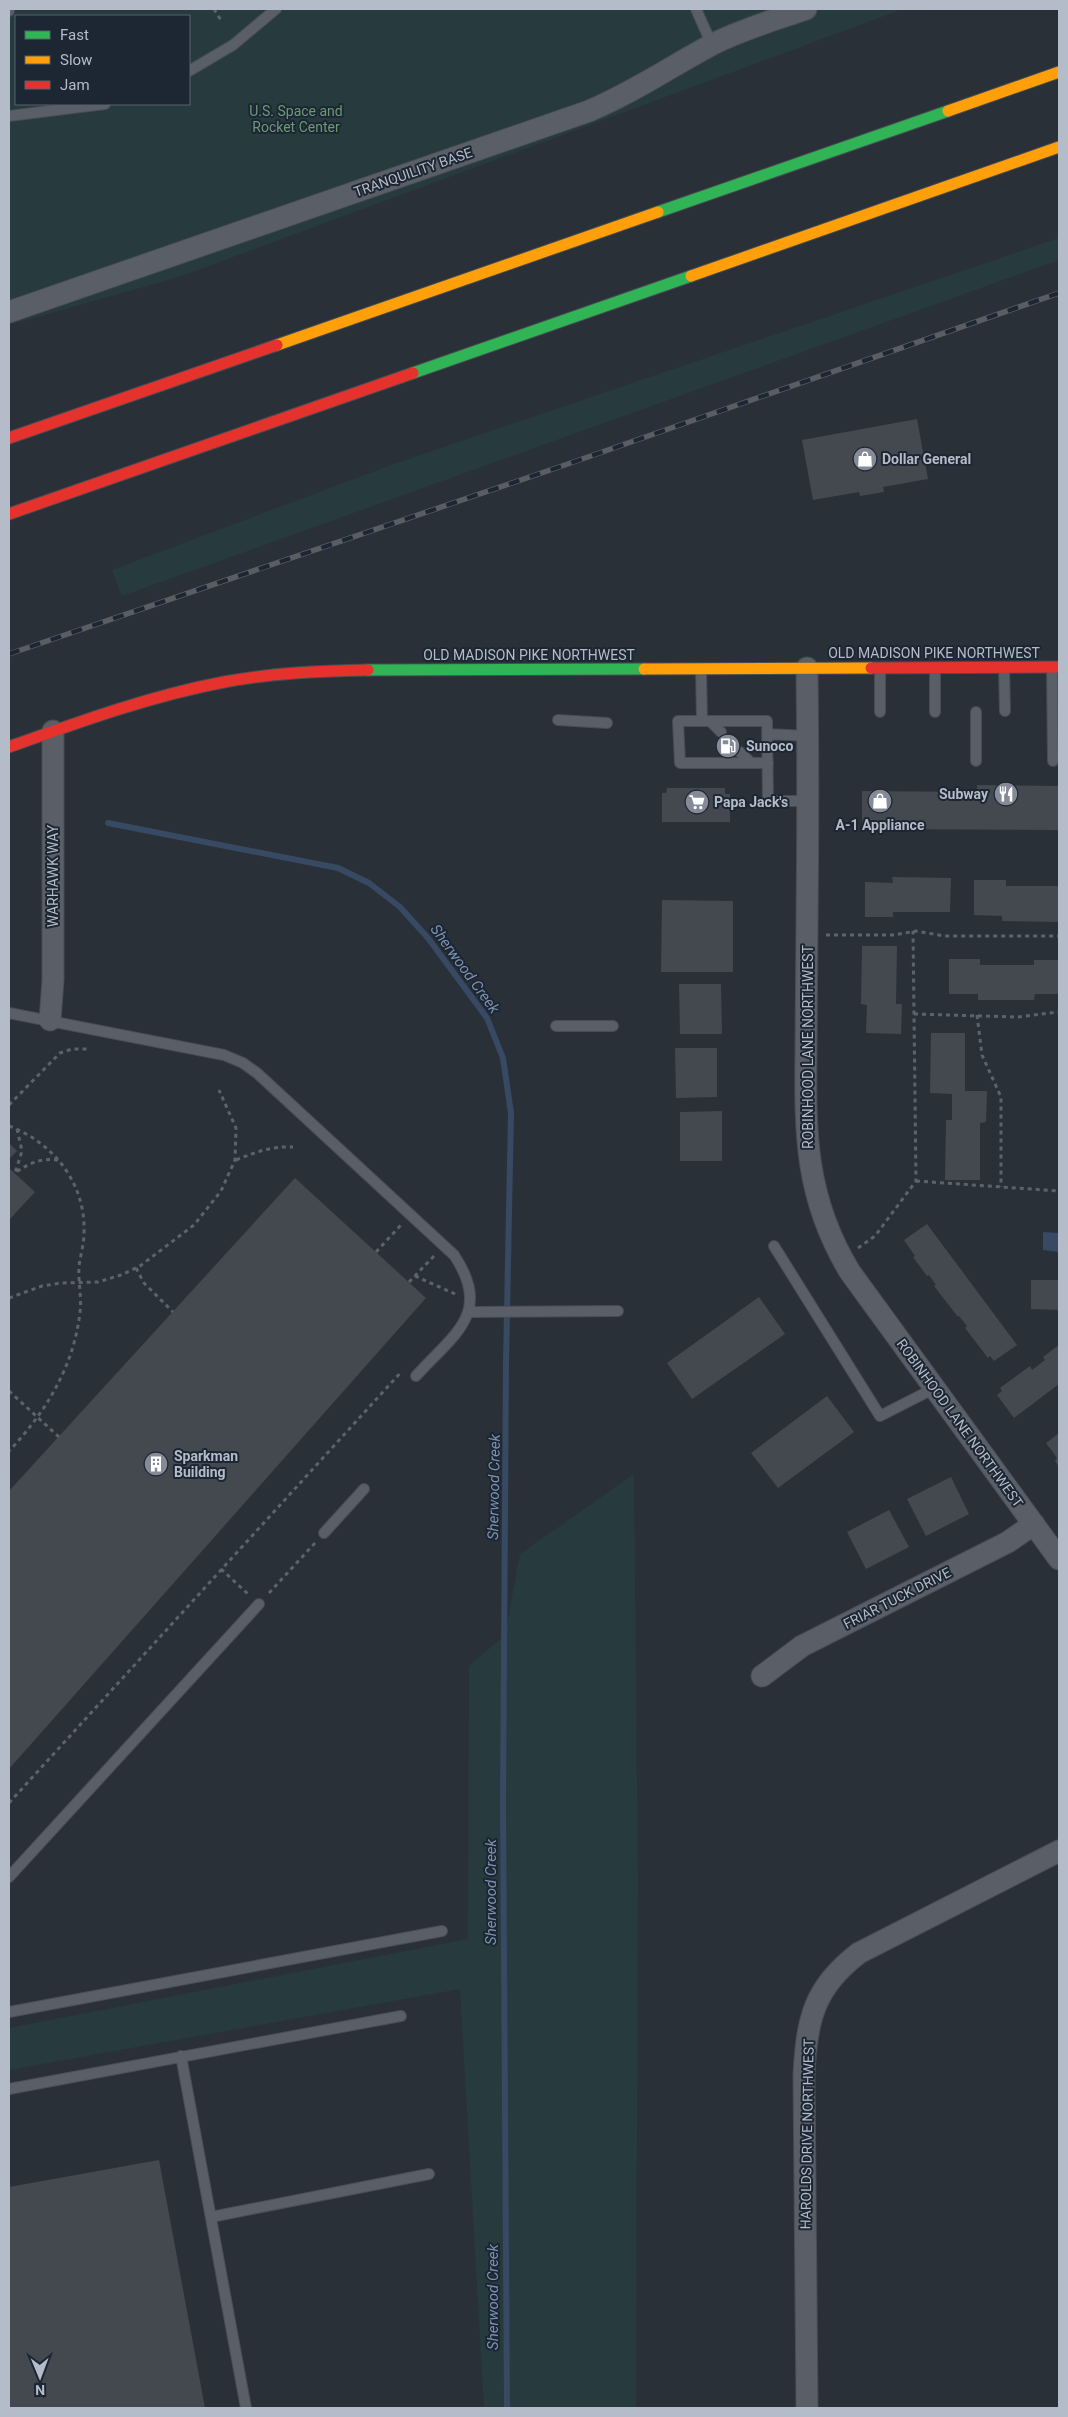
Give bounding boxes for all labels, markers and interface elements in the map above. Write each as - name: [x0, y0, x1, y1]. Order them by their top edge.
- legend: [15, 15, 190, 105]
- text: Fast: [60, 26, 89, 44]
- text: Slow: [60, 51, 92, 69]
- text: Jam: [60, 76, 90, 94]
- park label: U.S. Space and Rocket Center: [249, 103, 343, 135]
- street label: TRANQUILITY BASE: [352, 144, 474, 200]
- shop icon: Dollar General: [852, 446, 878, 472]
- place label: Dollar General: [882, 451, 971, 467]
- street label: OLD MADISON PIKE NORTHWEST: [828, 645, 1040, 661]
- street label: OLD MADISON PIKE NORTHWEST: [423, 647, 635, 663]
- fuel station icon: Sunoco: [715, 733, 741, 759]
- place label: Sunoco: [746, 738, 794, 754]
- restaurant icon: Subway: [993, 781, 1019, 807]
- place label: Subway: [939, 786, 989, 802]
- shop icon: A-1 Appliance: [867, 788, 893, 814]
- supermarket icon: Papa Jack's: [684, 789, 710, 815]
- place label: Papa Jack's: [714, 794, 788, 810]
- place label: A-1 Appliance: [836, 817, 925, 833]
- street label: WARHAWK WAY: [45, 824, 61, 927]
- water label: Sherwood Creek: [427, 921, 504, 1018]
- street label: ROBINHOOD LANE NORTHWEST: [800, 944, 816, 1149]
- street label: ROBINHOOD LANE NORTHWEST: [894, 1336, 1027, 1511]
- water label: Sherwood Creek: [484, 1433, 504, 1540]
- place label: Sparkman Building: [174, 1448, 238, 1480]
- building icon: Sparkman Building: [143, 1451, 169, 1477]
- street label: FRIAR TUCK DRIVE: [841, 1564, 953, 1632]
- water label: Sherwood Creek: [482, 1838, 500, 1945]
- street label: HAROLDS DRIVE NORTHWEST: [797, 2038, 817, 2230]
- water label: Sherwood Creek: [484, 2243, 502, 2350]
- north arrow: [15, 2352, 65, 2402]
- text: N: [35, 2382, 45, 2398]

